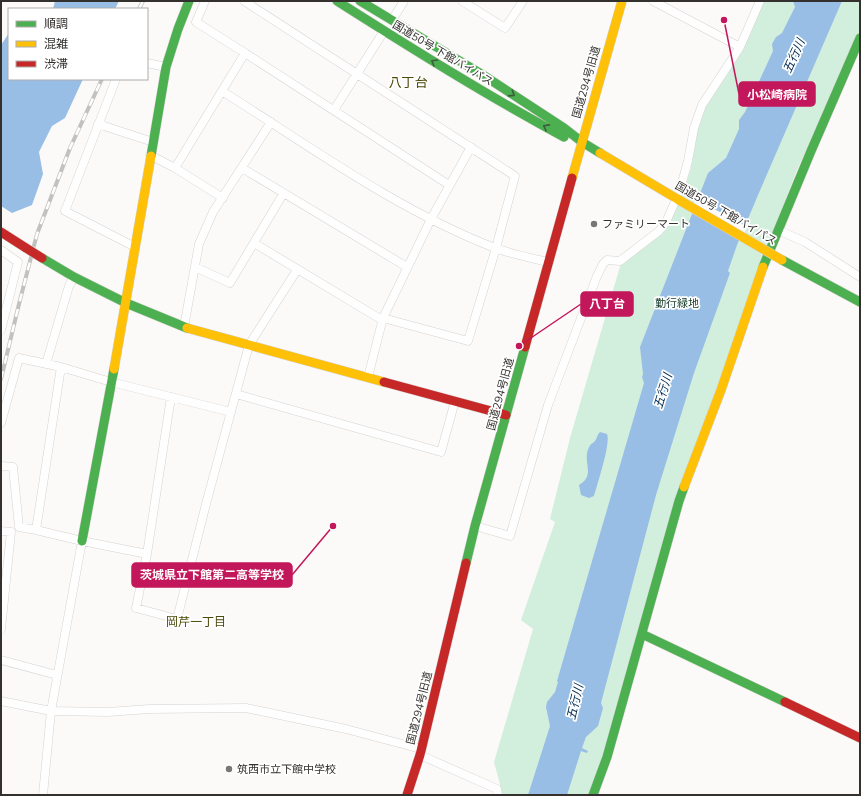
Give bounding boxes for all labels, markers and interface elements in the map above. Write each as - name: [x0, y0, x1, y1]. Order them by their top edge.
- legend: [8, 8, 148, 80]
- text: 順調: [44, 16, 68, 31]
- street label: 国道50号 下館バイパス: [390, 17, 496, 89]
- water label: 五行川: [779, 34, 809, 75]
- text: 混雑: [44, 36, 68, 51]
- street label: 国道294号旧道: [569, 44, 603, 120]
- text: 渋滞: [44, 56, 68, 71]
- one-way arrow: [431, 59, 438, 66]
- district label: 八丁台: [388, 74, 428, 90]
- callout: 小松崎病院: [739, 82, 815, 106]
- text: 小松崎病院: [747, 87, 807, 102]
- one-way arrow: [508, 90, 515, 97]
- one-way arrow: [542, 125, 550, 132]
- street label: 国道50号 下館バイパス: [673, 178, 779, 248]
- place label: ファミリーマート: [602, 217, 690, 231]
- marker: ファミリーマート: [589, 219, 599, 229]
- callout: 八丁台: [581, 292, 633, 316]
- text: 八丁台: [589, 296, 625, 311]
- park label: 勤行緑地: [655, 296, 699, 310]
- street label: 国道294号旧道: [484, 356, 516, 432]
- water label: 五行川: [650, 370, 676, 410]
- callout: 茨城県立下館第二高等学校: [132, 563, 292, 587]
- text: 茨城県立下館第二高等学校: [140, 567, 284, 582]
- district label: 岡芹一丁目: [166, 614, 226, 629]
- street label: 国道294号旧道: [403, 670, 435, 746]
- water label: 五行川: [563, 681, 586, 721]
- place label: 筑西市立下館中学校: [237, 762, 336, 776]
- marker: 筑西市立下館中学校: [224, 764, 234, 774]

